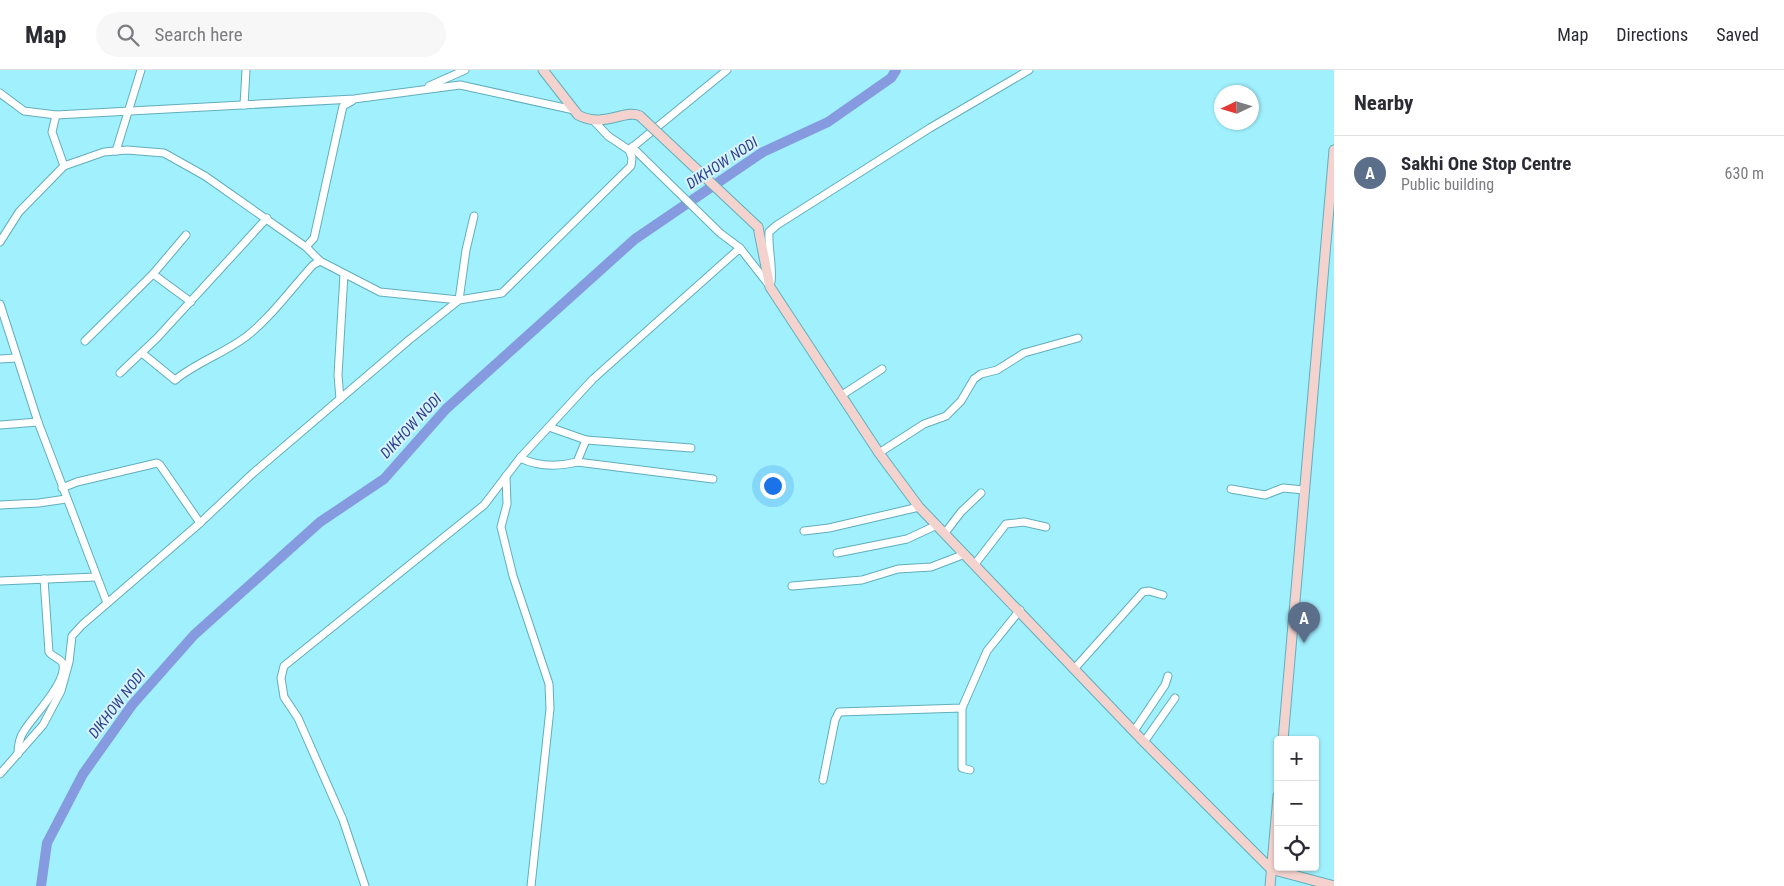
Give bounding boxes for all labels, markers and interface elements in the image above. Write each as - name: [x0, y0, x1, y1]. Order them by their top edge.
- search box: [96, 12, 446, 57]
- text: Map: [25, 21, 66, 49]
- icon: search: [114, 21, 142, 49]
- text: Search here: [154, 23, 243, 46]
- text: Map: [1557, 24, 1588, 45]
- text: Directions: [1616, 24, 1688, 45]
- text: Saved: [1716, 24, 1759, 45]
- north arrow: [1214, 85, 1259, 130]
- text: Nearby: [1354, 91, 1413, 115]
- water label: DIKHOW NODI: [683, 133, 762, 193]
- text: Sakhi One Stop Centre: [1401, 152, 1571, 175]
- text: A: [1365, 164, 1375, 183]
- text: 630 m: [1725, 164, 1764, 183]
- text: Public building: [1401, 175, 1494, 194]
- water label: DIKHOW NODI: [377, 390, 446, 462]
- your location: [760, 473, 786, 499]
- pin: A: [1288, 602, 1320, 643]
- water label: DIKHOW NODI: [85, 666, 150, 742]
- map controls: [1274, 736, 1319, 871]
- button: +: [1274, 736, 1319, 781]
- button: −: [1274, 781, 1319, 826]
- button: locate: [1274, 826, 1319, 871]

